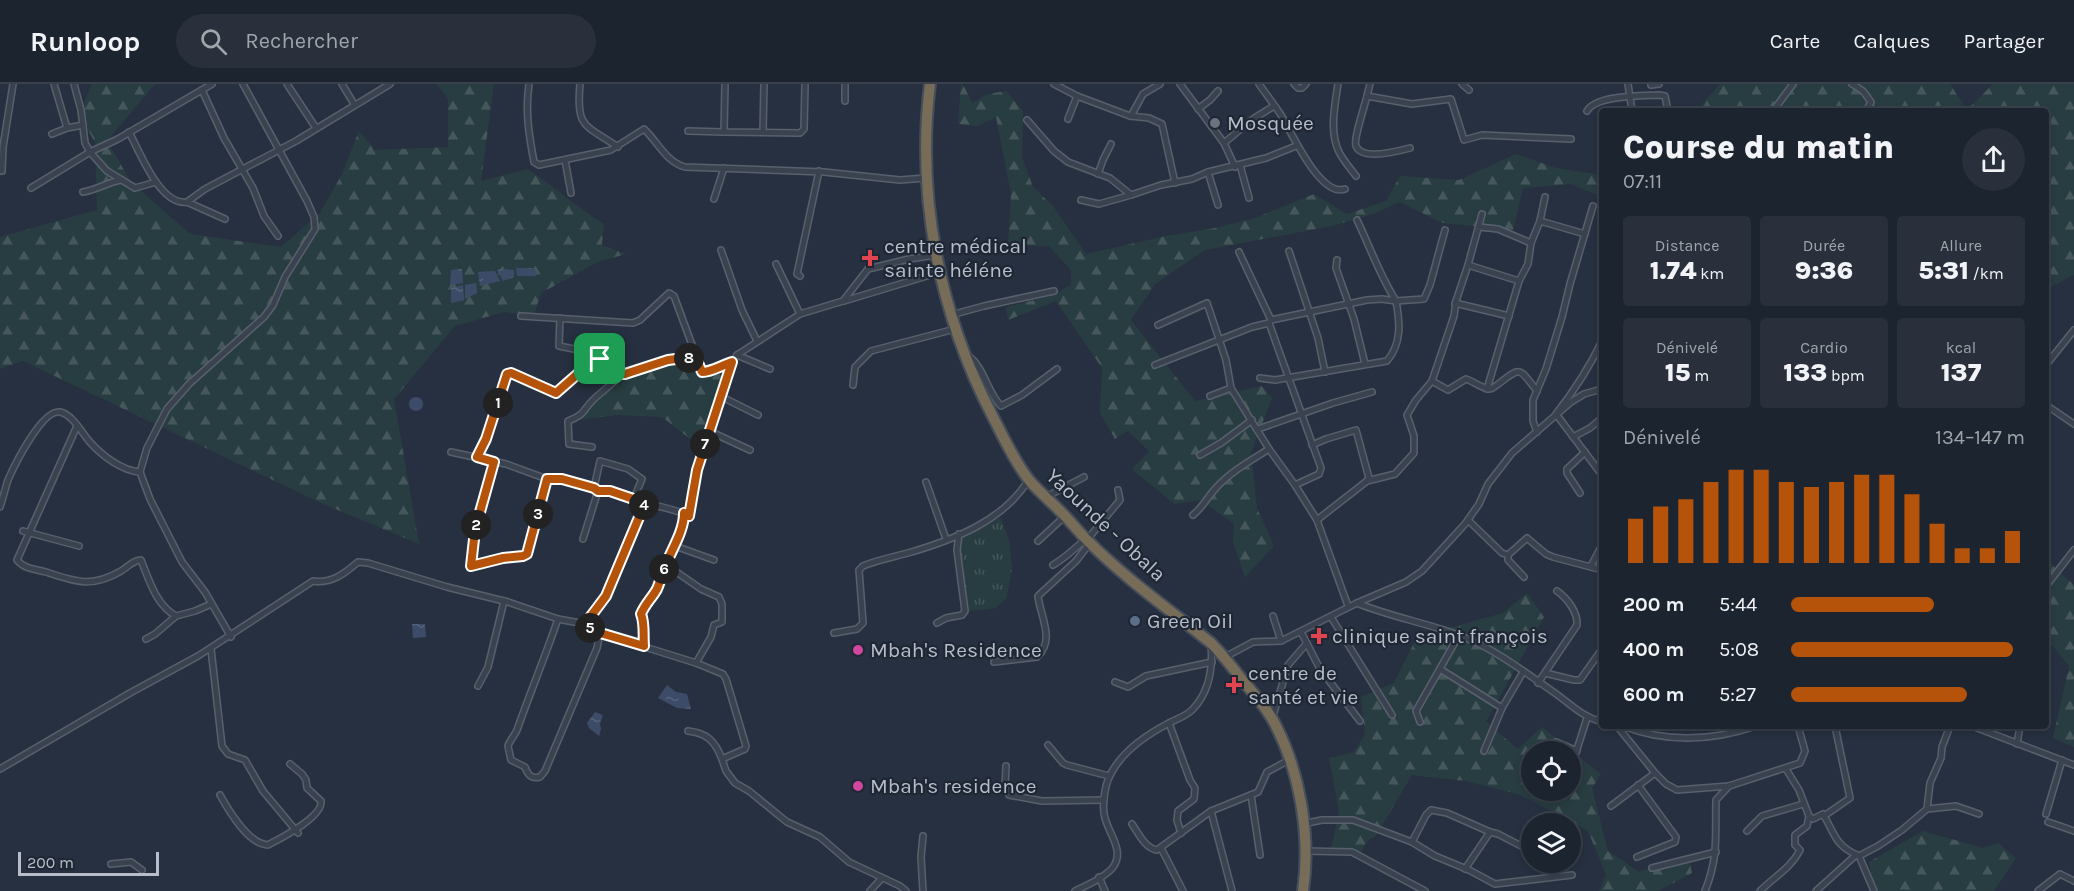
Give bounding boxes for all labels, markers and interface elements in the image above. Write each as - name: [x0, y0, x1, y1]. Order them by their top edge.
- search box: [176, 14, 596, 68]
- text: Runloop: [30, 25, 140, 58]
- icon: search: [197, 25, 230, 58]
- text: Rechercher: [245, 28, 358, 54]
- text: Carte: [1770, 29, 1820, 53]
- text: Calques: [1853, 29, 1931, 53]
- text: Partager: [1964, 29, 2044, 53]
- place label: Mosquée: [1227, 111, 1314, 135]
- marker: Mosquée: [1208, 116, 1222, 130]
- text: Course du matin: [1623, 128, 1894, 166]
- button: share: [1962, 128, 2025, 191]
- text: 07:11: [1623, 170, 1662, 193]
- place label: centre médical sainte héléne: [884, 234, 1027, 282]
- text: Distance: [1655, 236, 1719, 255]
- text: Durée: [1803, 236, 1845, 255]
- text: Allure: [1940, 236, 1982, 255]
- marker: centre médical sainte héléne: [861, 249, 879, 267]
- text: 1.74: [1650, 255, 1696, 286]
- text: 9:36: [1795, 255, 1853, 286]
- text: 5:31: [1918, 255, 1969, 286]
- text: km: [1696, 264, 1724, 283]
- text: /km: [1969, 264, 2004, 283]
- pin: [574, 333, 625, 384]
- text: Dénivelé: [1656, 338, 1718, 357]
- text: Cardio: [1800, 338, 1848, 357]
- text: kcal: [1946, 338, 1976, 357]
- icon: arrive: [583, 342, 616, 375]
- pin: 8: [674, 343, 704, 373]
- text: 8: [684, 348, 694, 367]
- text: 15: [1665, 357, 1690, 388]
- text: 133: [1783, 357, 1827, 388]
- text: 137: [1941, 357, 1981, 388]
- text: m: [1690, 366, 1709, 385]
- text: bpm: [1827, 366, 1865, 385]
- pin: 1: [483, 388, 513, 418]
- text: 1: [495, 393, 501, 412]
- text: Dénivelé: [1623, 426, 1701, 449]
- text: 134–147 m: [1935, 426, 2025, 449]
- pin: 7: [690, 429, 720, 459]
- text: 7: [701, 434, 709, 453]
- street label: Yaounde - Obala: [1041, 464, 1171, 586]
- pin: 4: [629, 490, 659, 520]
- text: 4: [639, 495, 649, 514]
- pin: 3: [523, 499, 553, 529]
- text: 3: [533, 504, 543, 523]
- pin: 2: [461, 510, 491, 540]
- text: 2: [471, 515, 481, 534]
- pin: 6: [649, 554, 679, 584]
- text: 6: [659, 559, 669, 578]
- text: 200 m: [1623, 593, 1684, 616]
- text: 5:44: [1719, 593, 1757, 616]
- place label: Green Oil: [1147, 609, 1233, 633]
- pin: 5: [575, 613, 605, 643]
- marker: Green Oil: [1128, 614, 1142, 628]
- text: 5: [585, 618, 595, 637]
- place label: clinique saint françois: [1332, 624, 1548, 648]
- marker: clinique saint françois: [1310, 627, 1328, 645]
- place label: Mbah's Residence: [870, 638, 1042, 662]
- text: 400 m: [1623, 638, 1684, 661]
- text: 5:08: [1719, 638, 1759, 661]
- marker: Mbah's Residence: [851, 643, 865, 657]
- place label: centre de santé et vie: [1248, 661, 1358, 709]
- marker: centre de santé et vie: [1225, 676, 1243, 694]
- text: 600 m: [1623, 683, 1684, 706]
- text: 5:27: [1719, 683, 1756, 706]
- map controls: [1521, 741, 1581, 873]
- button: locate: [1521, 741, 1581, 801]
- place label: Mbah's residence: [870, 774, 1037, 798]
- marker: Mbah's residence: [851, 779, 865, 793]
- button: layers: [1521, 813, 1581, 873]
- scale bar: [18, 849, 159, 876]
- text: 200 m: [27, 853, 74, 872]

